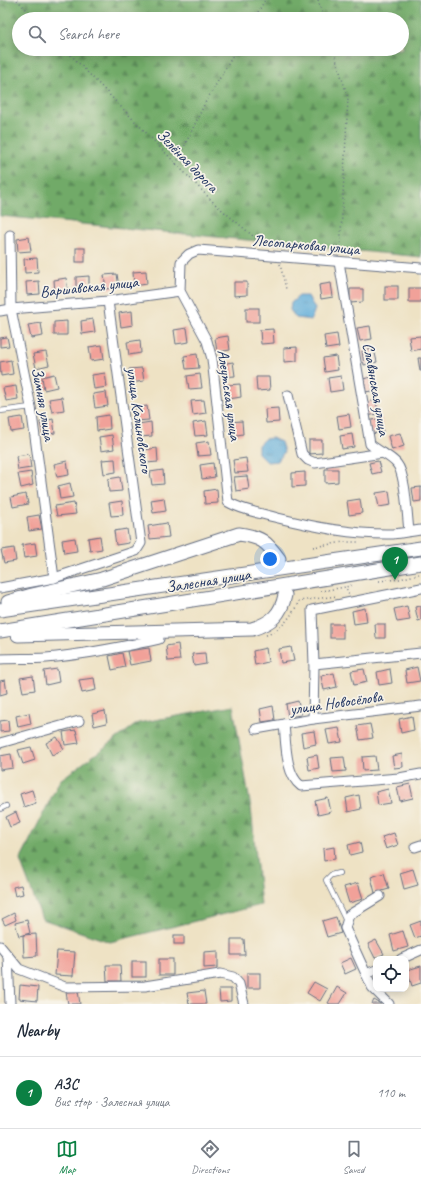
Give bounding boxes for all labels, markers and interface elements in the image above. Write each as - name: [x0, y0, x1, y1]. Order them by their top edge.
- search box: [12, 12, 409, 56]
- icon: search: [26, 23, 48, 45]
- text: Search here: [58, 25, 119, 44]
- street label: Зелёная дорога: [152, 125, 223, 198]
- street label: Лесопарковая улица: [252, 230, 362, 260]
- street label: Варшавская улица: [39, 272, 140, 302]
- street label: Славянская улица: [358, 341, 394, 438]
- street label: Алеутская улица: [213, 348, 245, 443]
- street label: улица Калиновского: [122, 365, 157, 476]
- street label: Зимняя улица: [27, 366, 60, 444]
- pin: 1: [382, 547, 408, 580]
- your location: [260, 549, 280, 569]
- street label: Залесная улица: [164, 564, 253, 598]
- street label: улица Новосёлова: [288, 686, 385, 719]
- map controls: [373, 956, 409, 992]
- button: locate: [373, 956, 409, 992]
- text: Nearby: [16, 1020, 59, 1041]
- text: АЗС: [54, 1075, 78, 1094]
- text: 1: [26, 1085, 32, 1101]
- text: 110 m: [377, 1085, 405, 1101]
- text: Bus stop · Залесная улица: [54, 1094, 170, 1110]
- tab: Map: [56, 1138, 78, 1176]
- tab: Directions: [191, 1138, 230, 1176]
- tab: Saved: [343, 1138, 365, 1176]

